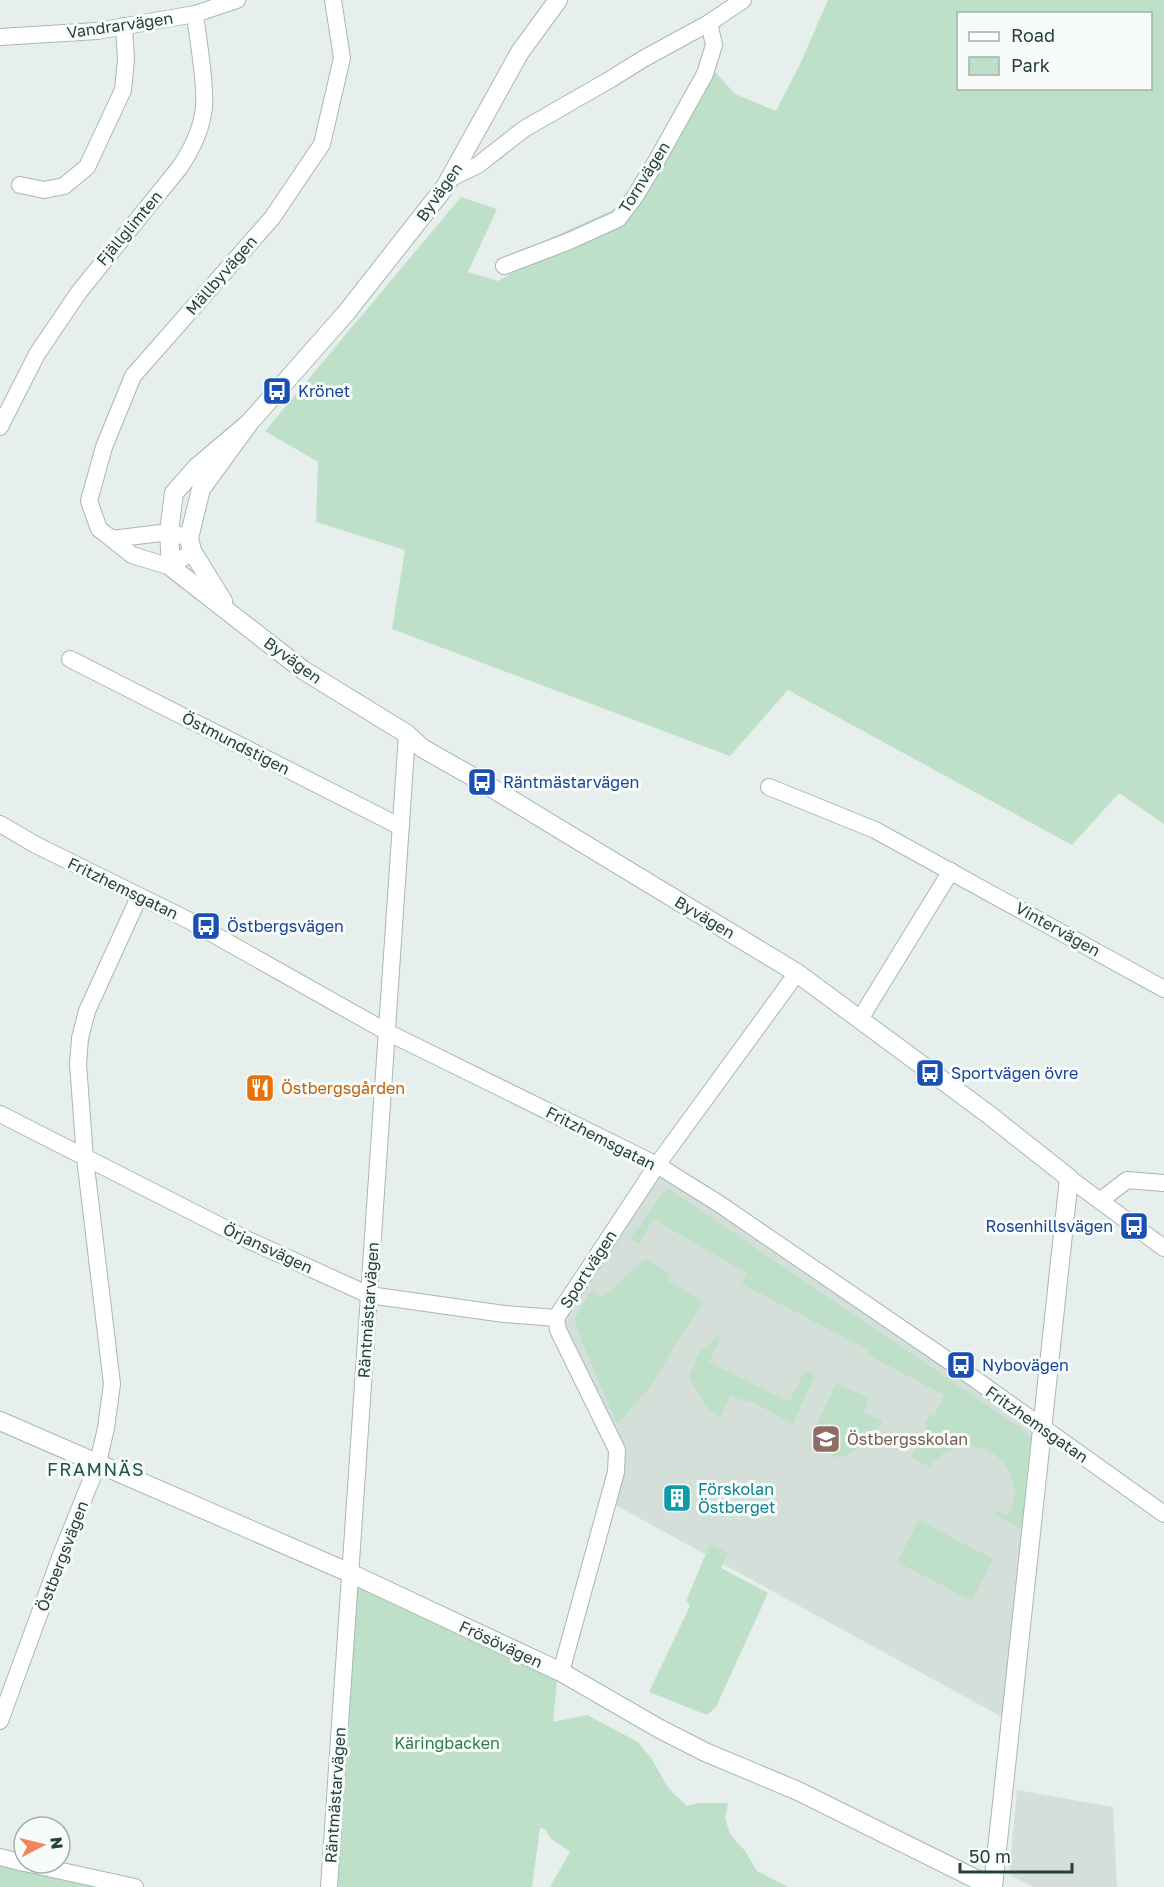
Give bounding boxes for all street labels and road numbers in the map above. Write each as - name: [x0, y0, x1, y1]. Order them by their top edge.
- street label: Vandrarvägen: [66, 8, 174, 42]
- street label: Tornvägen: [614, 138, 674, 216]
- street label: Byvägen: [412, 159, 466, 225]
- street label: Fjällglimten: [92, 186, 166, 270]
- street label: Mällbyvägen: [181, 231, 261, 319]
- street label: Byvägen: [260, 632, 326, 688]
- street label: Östmundstigen: [179, 707, 293, 779]
- street label: Fritzhemsgatan: [64, 853, 182, 923]
- street label: Byvägen: [671, 891, 739, 943]
- street label: Vintervägen: [1012, 898, 1104, 960]
- street label: Fritzhemsgatan: [543, 1102, 659, 1174]
- street label: Örjansvägen: [220, 1219, 316, 1277]
- street label: Sportvägen: [555, 1226, 621, 1312]
- street label: Räntmästarvägen: [353, 1241, 383, 1379]
- street label: Fritzhemsgatan: [982, 1381, 1092, 1467]
- street label: Östbergsvägen: [32, 1498, 92, 1614]
- street label: Frösövägen: [456, 1616, 546, 1672]
- street label: Räntmästarvägen: [320, 1726, 350, 1864]

